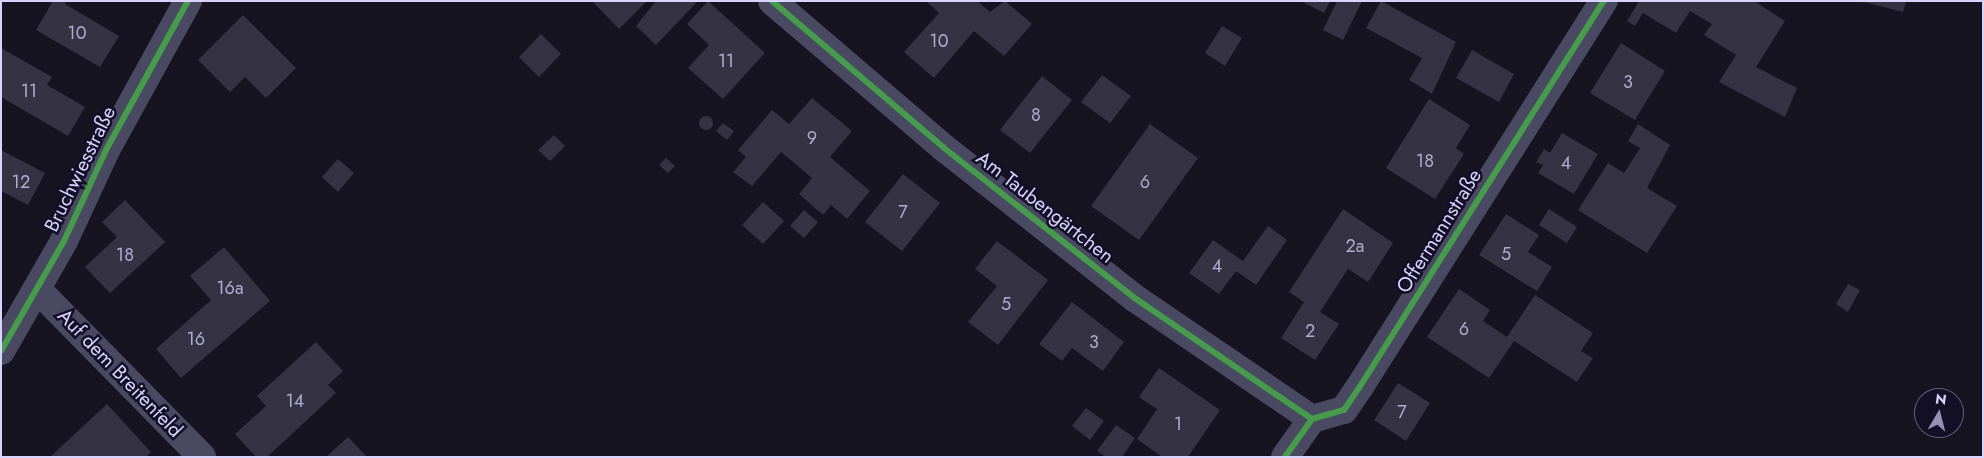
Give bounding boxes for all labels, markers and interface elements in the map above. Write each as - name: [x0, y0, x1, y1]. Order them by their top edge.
- house number: 10: [68, 22, 86, 44]
- house number: 10: [930, 30, 948, 52]
- house number: 11: [718, 50, 734, 72]
- house number: 3: [1623, 71, 1633, 93]
- house number: 11: [21, 80, 37, 102]
- street label: Bruchwiesstraße: [39, 102, 121, 236]
- house number: 8: [1031, 104, 1041, 126]
- house number: 9: [807, 127, 817, 149]
- street label: Am Taubengärtchen: [971, 146, 1119, 268]
- house number: 18: [1416, 150, 1434, 172]
- house number: 4: [1561, 152, 1571, 174]
- street label: Offermannstraße: [1391, 165, 1487, 297]
- house number: 12: [12, 171, 30, 193]
- house number: 6: [1140, 171, 1150, 193]
- house number: 7: [898, 201, 908, 223]
- house number: 2a: [1346, 235, 1364, 257]
- house number: 5: [1501, 243, 1511, 265]
- house number: 18: [116, 244, 134, 266]
- house number: 4: [1212, 255, 1222, 277]
- house number: 16a: [216, 277, 244, 299]
- house number: 5: [1001, 293, 1011, 315]
- street label: Auf dem Breitenfeld: [53, 304, 187, 442]
- house number: 6: [1459, 318, 1469, 340]
- house number: 2: [1305, 320, 1315, 342]
- house number: 16: [187, 328, 205, 350]
- house number: 3: [1089, 331, 1099, 353]
- north arrow: [1914, 388, 1964, 438]
- text: N: [1934, 388, 1948, 410]
- house number: 14: [286, 390, 304, 412]
- house number: 7: [1397, 401, 1407, 423]
- house number: 1: [1174, 413, 1182, 435]

